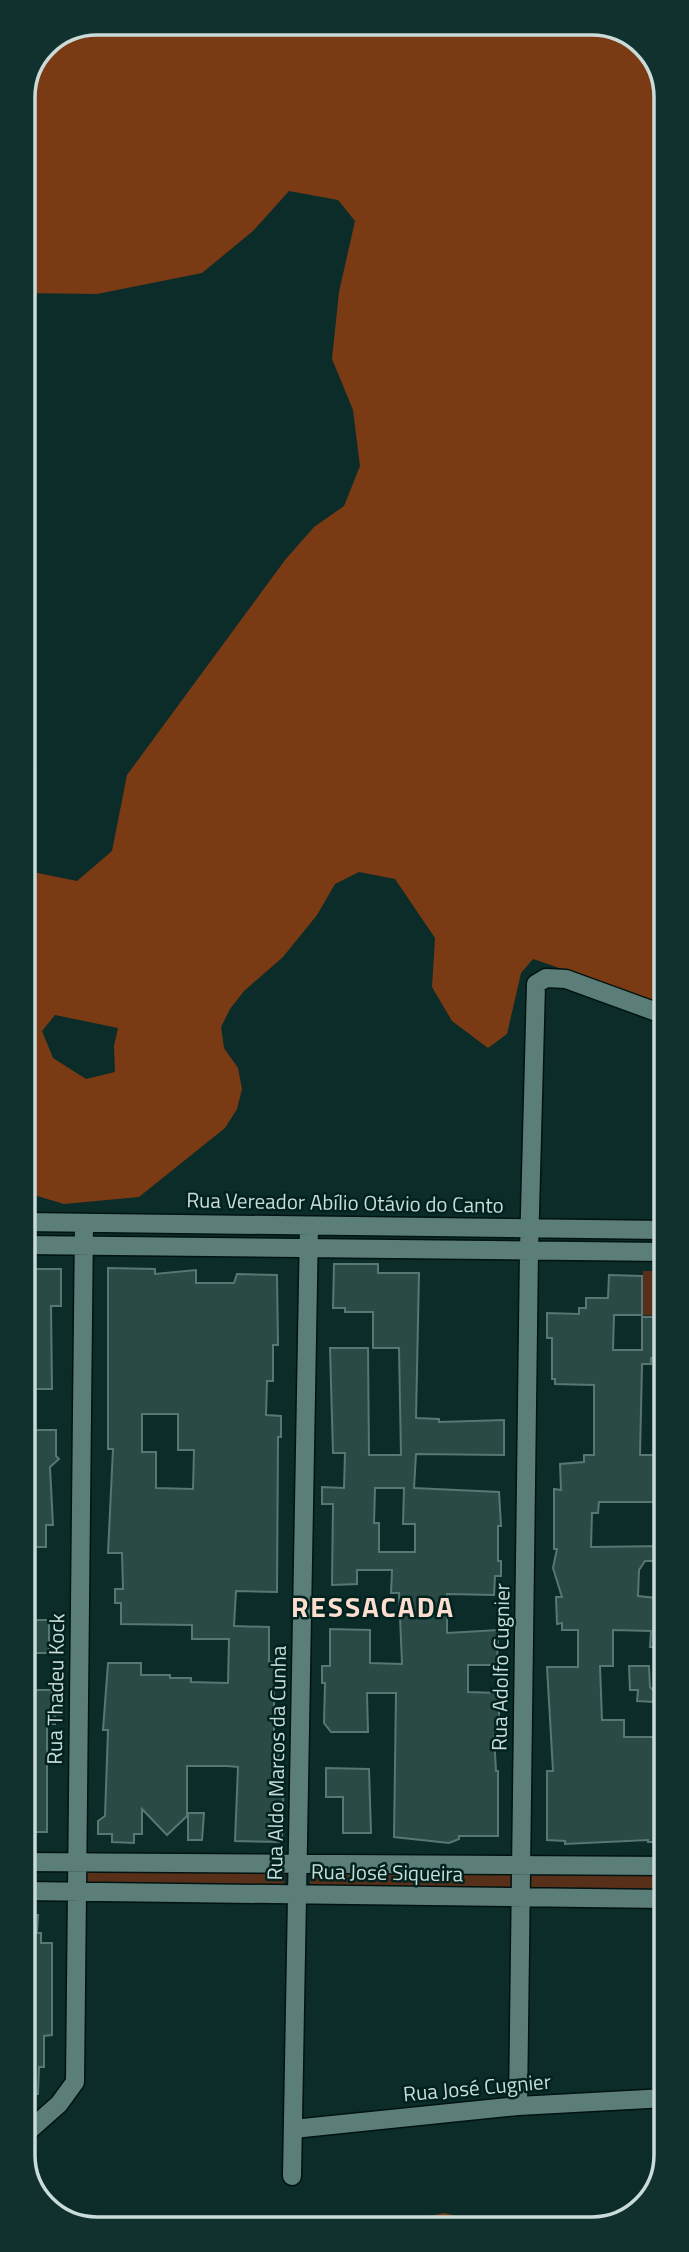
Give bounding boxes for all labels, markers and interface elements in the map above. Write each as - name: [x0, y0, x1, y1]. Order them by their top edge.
- street label: Rua Vereador Abílio Otávio do Canto: [186, 1183, 504, 1221]
- street label: Rua Adolfo Cugnier: [483, 1583, 517, 1751]
- district label: RESSACADA: [291, 1585, 455, 1628]
- street label: Rua Thadeu Kock: [38, 1613, 72, 1765]
- street label: Rua Aldo Marcos da Cunha: [258, 1645, 294, 1881]
- street label: Rua José Siqueira: [311, 1855, 464, 1889]
- street label: Rua José Cugnier: [402, 2065, 552, 2109]

